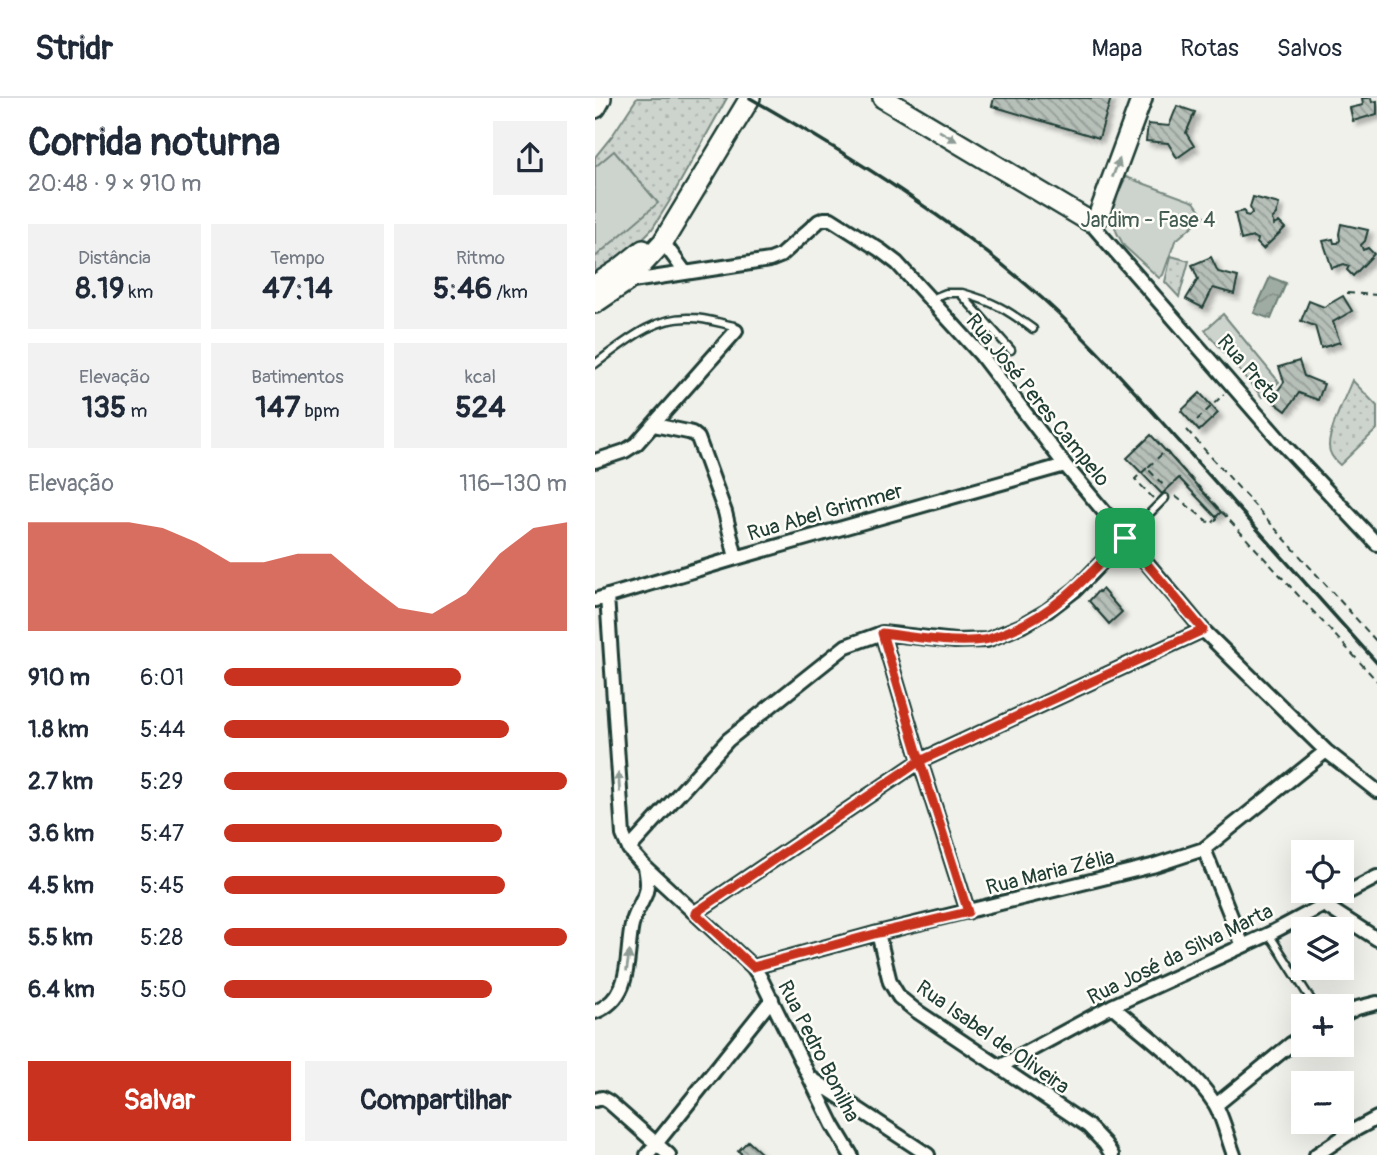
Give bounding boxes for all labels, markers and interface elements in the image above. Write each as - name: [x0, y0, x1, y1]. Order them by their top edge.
- text: Stridr: [35, 28, 113, 69]
- text: Mapa: [1091, 34, 1142, 63]
- text: Rotas: [1180, 34, 1239, 63]
- text: Salvos: [1277, 34, 1342, 63]
- text: Corrida noturna: [28, 119, 280, 167]
- button: share: [493, 121, 567, 195]
- one-way arrow: [938, 130, 957, 143]
- one-way arrow: [1111, 157, 1122, 178]
- text: 20:48 · 9 × 910 m: [28, 169, 202, 198]
- park label: Jardim - Fase 4: [1081, 207, 1215, 234]
- text: Distância: [78, 246, 151, 270]
- text: Tempo: [270, 246, 325, 270]
- text: Ritmo: [456, 246, 505, 270]
- text: 8.19: [76, 270, 124, 307]
- text: 47:14: [262, 270, 333, 307]
- text: 5:46: [433, 270, 492, 307]
- text: km: [124, 280, 153, 304]
- text: /km: [492, 280, 528, 304]
- street label: Rua José Peres Campelo: [960, 308, 1116, 492]
- street label: Rua Preta: [1211, 329, 1286, 410]
- text: Elevação: [79, 365, 150, 389]
- text: Batimentos: [251, 365, 344, 389]
- text: kcal: [465, 365, 496, 389]
- text: 135: [82, 389, 126, 426]
- text: 147: [255, 389, 300, 426]
- text: 524: [455, 389, 506, 426]
- text: m: [126, 399, 147, 423]
- text: bpm: [300, 399, 340, 423]
- text: Elevação: [28, 469, 114, 498]
- text: 116–130 m: [459, 469, 567, 498]
- street label: Rua Abel Grimmer: [744, 477, 907, 548]
- pin: [1095, 508, 1155, 568]
- icon: arrive: [1106, 519, 1144, 557]
- text: 910 m: [28, 663, 90, 692]
- text: 6:01: [140, 663, 184, 692]
- text: 1.8 km: [28, 715, 89, 744]
- text: 5:44: [140, 715, 185, 744]
- text: 2.7 km: [28, 767, 93, 796]
- text: 5:29: [140, 767, 183, 796]
- one-way arrow: [613, 771, 624, 793]
- text: 3.6 km: [28, 819, 94, 848]
- text: 5:47: [140, 819, 184, 848]
- map controls: [1291, 840, 1354, 1134]
- button: locate: [1291, 840, 1354, 903]
- street label: Rua Maria Zélia: [983, 843, 1117, 901]
- text: 4.5 km: [28, 871, 94, 900]
- text: 5:45: [140, 871, 184, 900]
- street label: Rua José da Silva Marta: [1083, 898, 1278, 1011]
- button: layers: [1291, 917, 1354, 980]
- text: 5.5 km: [28, 923, 93, 952]
- text: 5:28: [140, 923, 183, 952]
- one-way arrow: [623, 949, 634, 971]
- street label: Rua Isabel de Oliveira: [911, 974, 1075, 1100]
- text: 6.4 km: [28, 975, 95, 1004]
- text: 5:50: [140, 975, 187, 1004]
- street label: Rua Pedro Bonilha: [771, 976, 866, 1127]
- button: +: [1291, 994, 1354, 1057]
- button: Salvar: [28, 1061, 291, 1141]
- button: Compartilhar: [305, 1061, 567, 1141]
- button: −: [1291, 1071, 1354, 1134]

